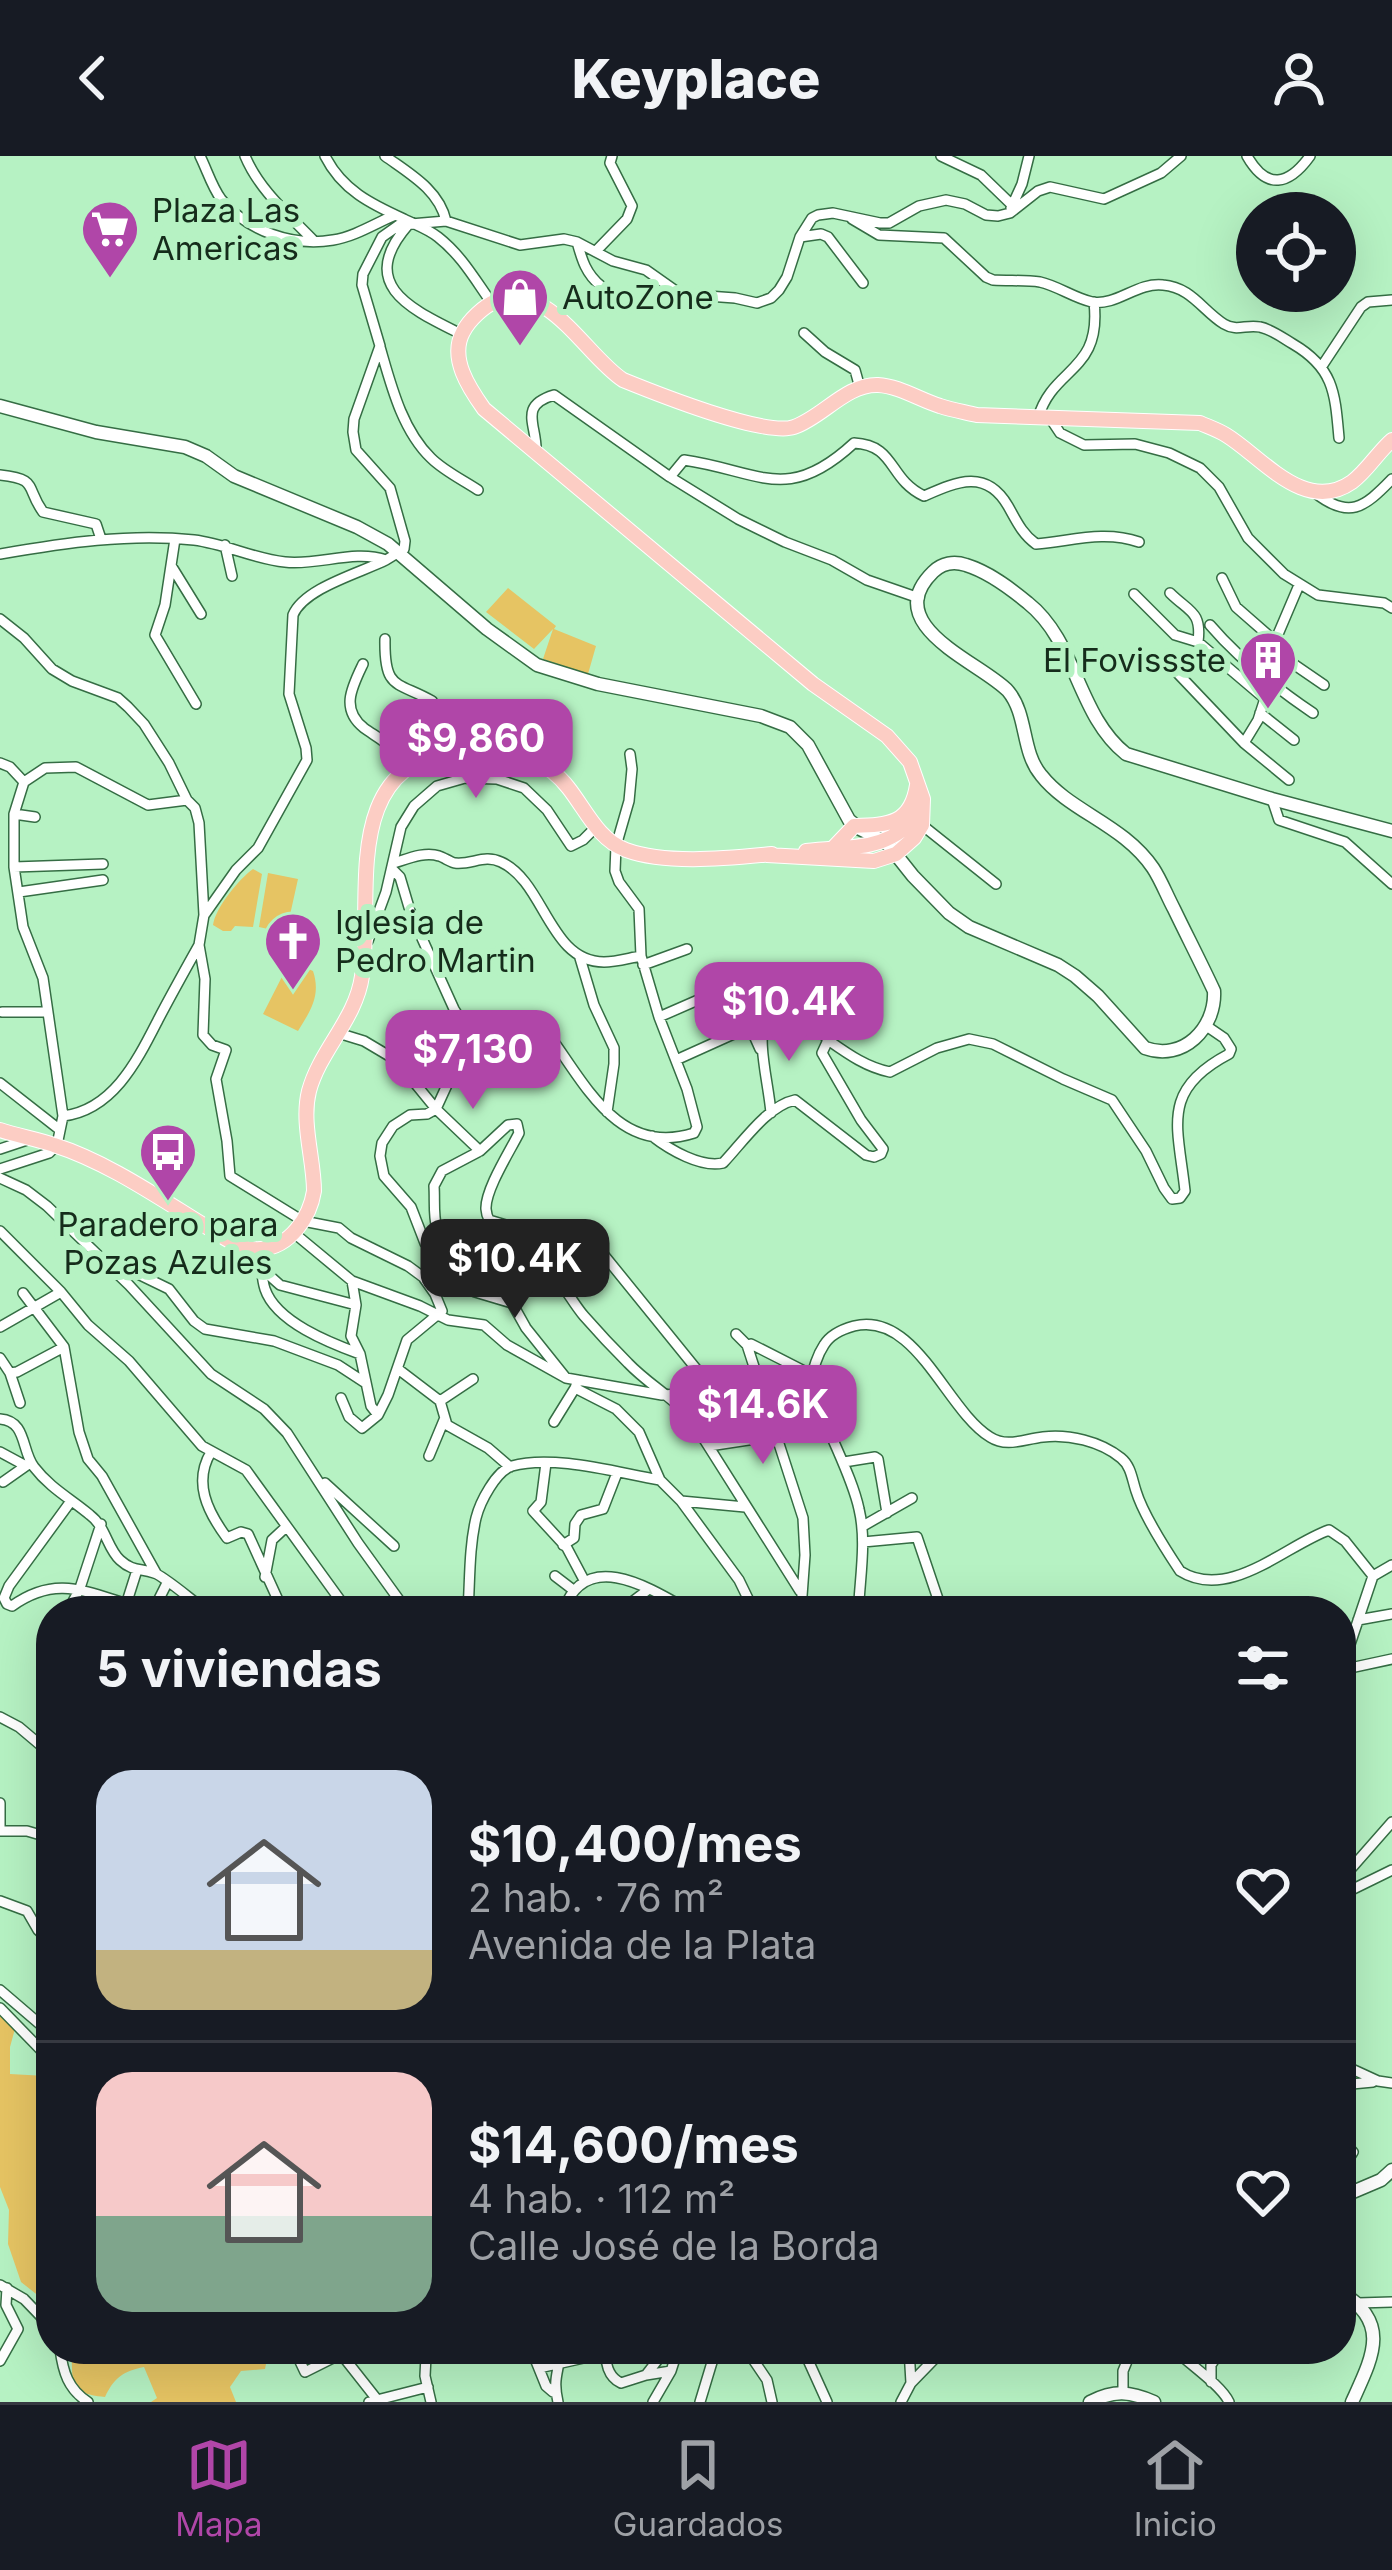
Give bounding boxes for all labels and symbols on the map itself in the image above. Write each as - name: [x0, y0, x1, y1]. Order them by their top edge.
- place label: Plaza Las Americas: [152, 190, 300, 268]
- supermarket icon: Plaza Las Americas: [79, 198, 141, 280]
- shop icon: AutoZone: [489, 266, 551, 348]
- place label: AutoZone: [562, 277, 714, 317]
- building icon: El Fovissste: [1237, 629, 1299, 711]
- place label: El Fovissste: [1043, 640, 1226, 680]
- pin: $9,860: [378, 699, 574, 801]
- place label: Iglesia de Pedro Martin: [335, 902, 536, 980]
- church icon: Iglesia de Pedro Martin: [262, 910, 324, 992]
- pin: $10.4K: [691, 962, 887, 1064]
- pin: $7,130: [375, 1010, 571, 1112]
- bus stop icon: Paradero para Pozas Azules: [137, 1121, 199, 1203]
- place label: Paradero para Pozas Azules: [58, 1204, 278, 1282]
- pin: $10.4K: [417, 1219, 613, 1321]
- pin: $14.6K: [665, 1365, 861, 1467]

